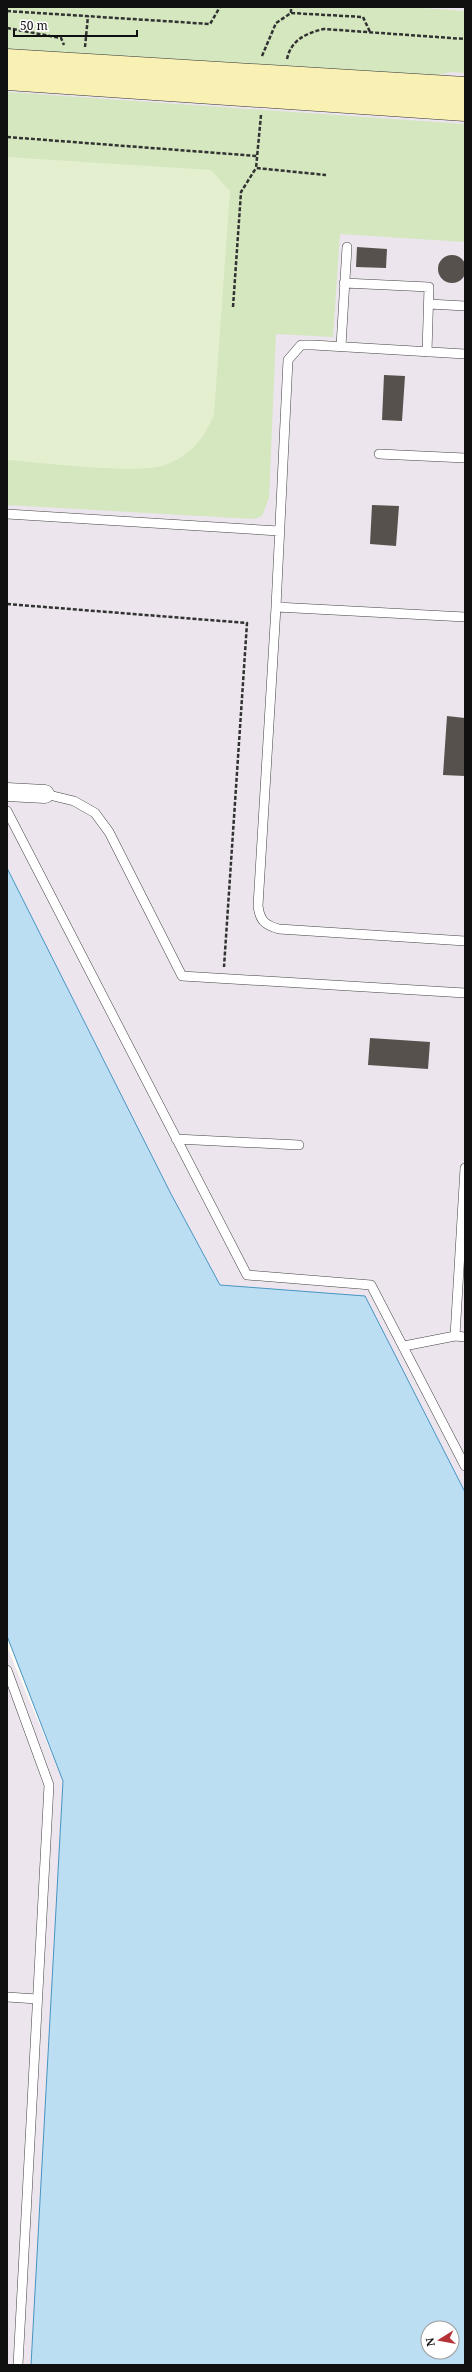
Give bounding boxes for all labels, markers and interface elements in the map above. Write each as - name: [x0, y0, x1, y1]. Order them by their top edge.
- scale bar: [14, 12, 137, 38]
- text: 50 m: [20, 17, 48, 34]
- north arrow: [420, 2320, 460, 2360]
- text: N: [421, 2336, 438, 2348]

